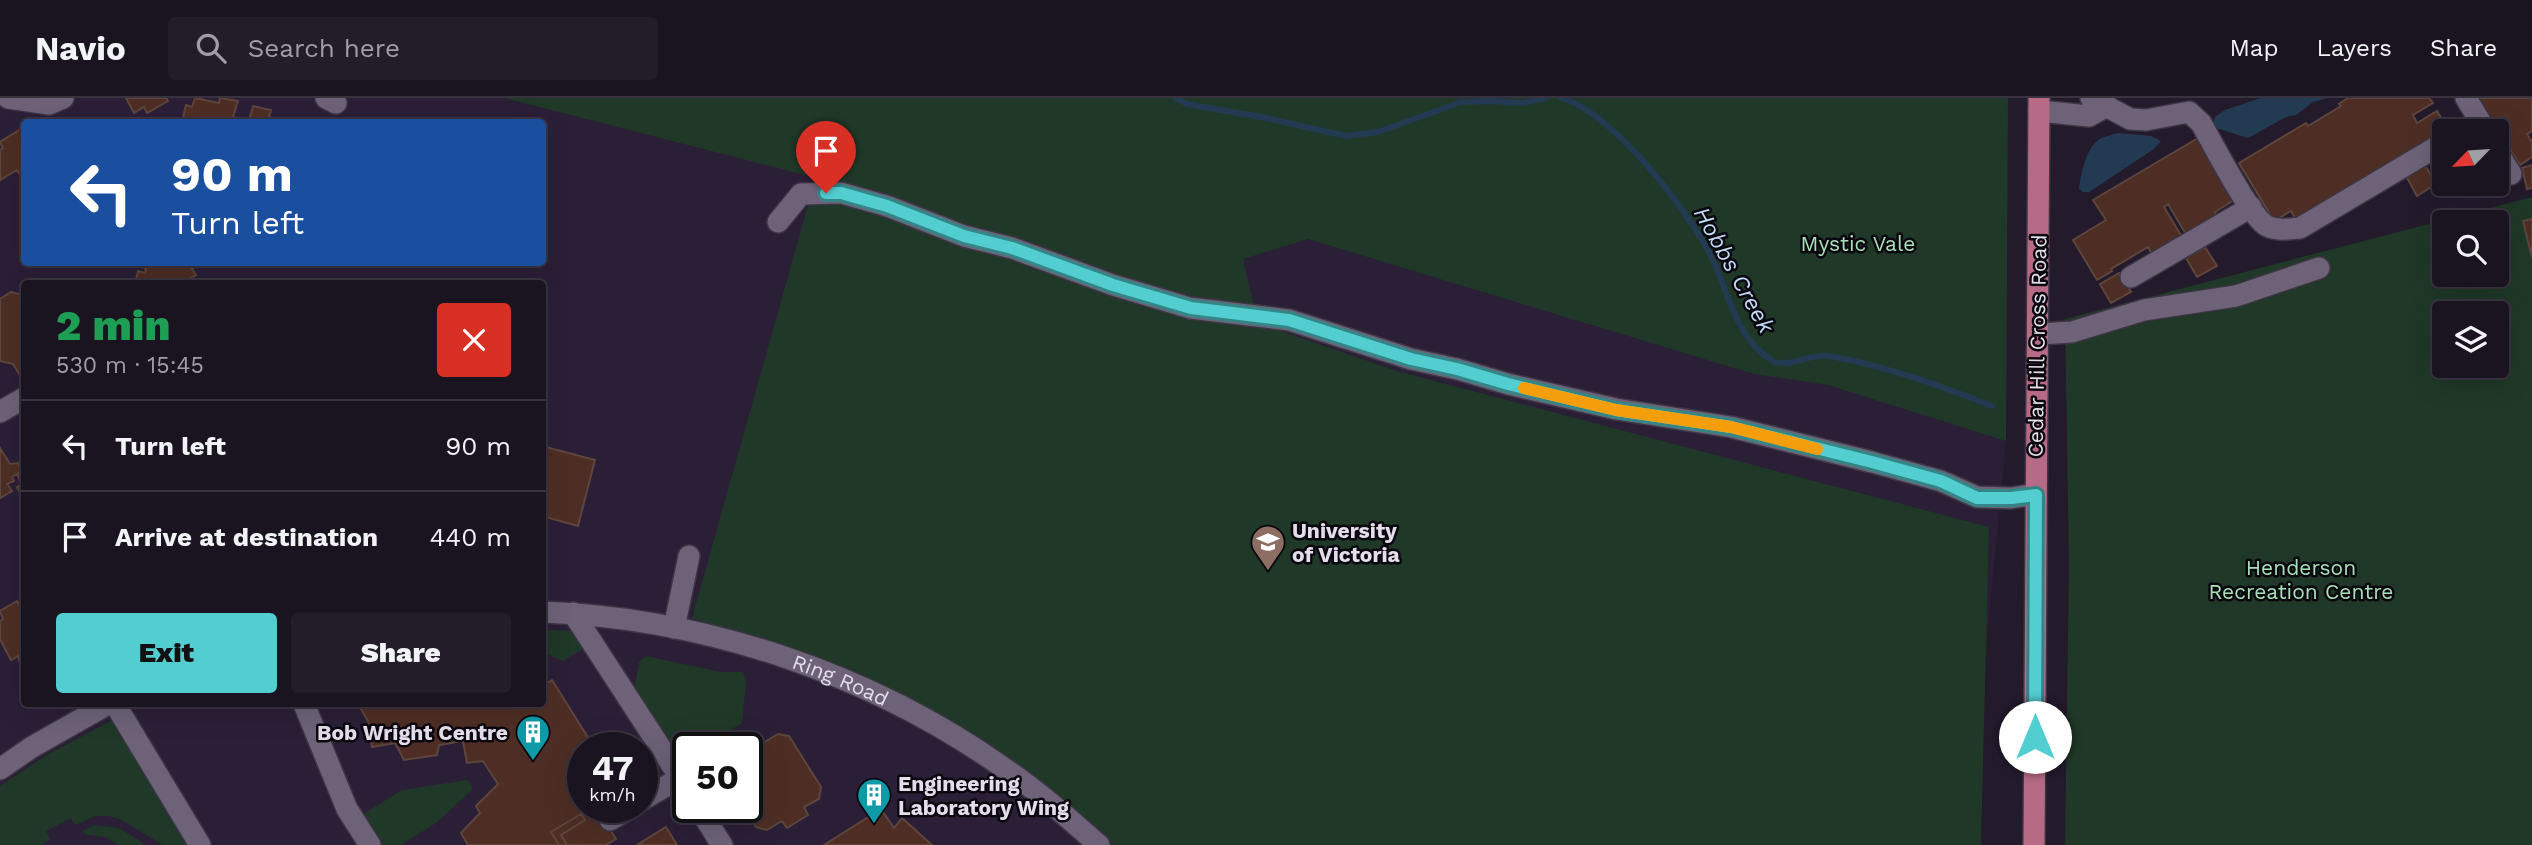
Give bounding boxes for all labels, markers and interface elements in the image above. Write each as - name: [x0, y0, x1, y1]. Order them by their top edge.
- search box: [168, 17, 658, 80]
- text: Navio: [35, 29, 126, 68]
- icon: search: [192, 29, 230, 67]
- text: Search here: [248, 33, 400, 63]
- text: Map: [2230, 34, 2278, 62]
- text: Layers: [2316, 34, 2392, 62]
- text: Share: [2430, 34, 2497, 62]
- north arrow: [2432, 119, 2510, 196]
- map controls: [2432, 119, 2509, 378]
- pin: [796, 121, 856, 193]
- icon: arrive: [807, 132, 845, 170]
- text: 90 m: [171, 145, 293, 203]
- icon: left: [56, 147, 147, 238]
- water label: Hobbs Creek: [1688, 202, 1781, 339]
- text: Turn left: [171, 204, 304, 242]
- button: search: [2432, 210, 2509, 287]
- park label: Mystic Vale: [1801, 231, 1915, 256]
- street label: Cedar Hill Cross Road: [2023, 234, 2051, 458]
- text: 2 min: [56, 301, 170, 350]
- button: layers: [2432, 301, 2509, 378]
- button: close: [437, 303, 511, 377]
- text: 530 m · 15:45: [56, 352, 204, 379]
- icon: left: [56, 427, 94, 465]
- text: Turn left: [115, 431, 226, 461]
- text: 90 m: [445, 431, 511, 461]
- icon: arrive: [56, 518, 94, 556]
- place label: University of Victoria: [1292, 518, 1401, 567]
- text: Arrive at destination: [115, 522, 378, 552]
- text: 440 m: [429, 522, 511, 552]
- school or university icon: University of Victoria: [1249, 523, 1287, 572]
- park label: Henderson Recreation Centre: [2209, 555, 2393, 604]
- button: Exit: [56, 613, 277, 693]
- button: Share: [291, 613, 511, 693]
- street label: Ring Road: [789, 648, 893, 711]
- position arrow: [1998, 700, 2072, 774]
- building icon: Bob Wright Centre: [514, 713, 552, 762]
- place label: Bob Wright Centre: [317, 720, 508, 745]
- speed limit sign: 50: [672, 732, 763, 823]
- text: 47: [591, 747, 634, 789]
- place label: Engineering Laboratory Wing: [898, 771, 1069, 820]
- building icon: Engineering Laboratory Wing: [855, 776, 893, 825]
- text: km/h: [589, 784, 636, 805]

